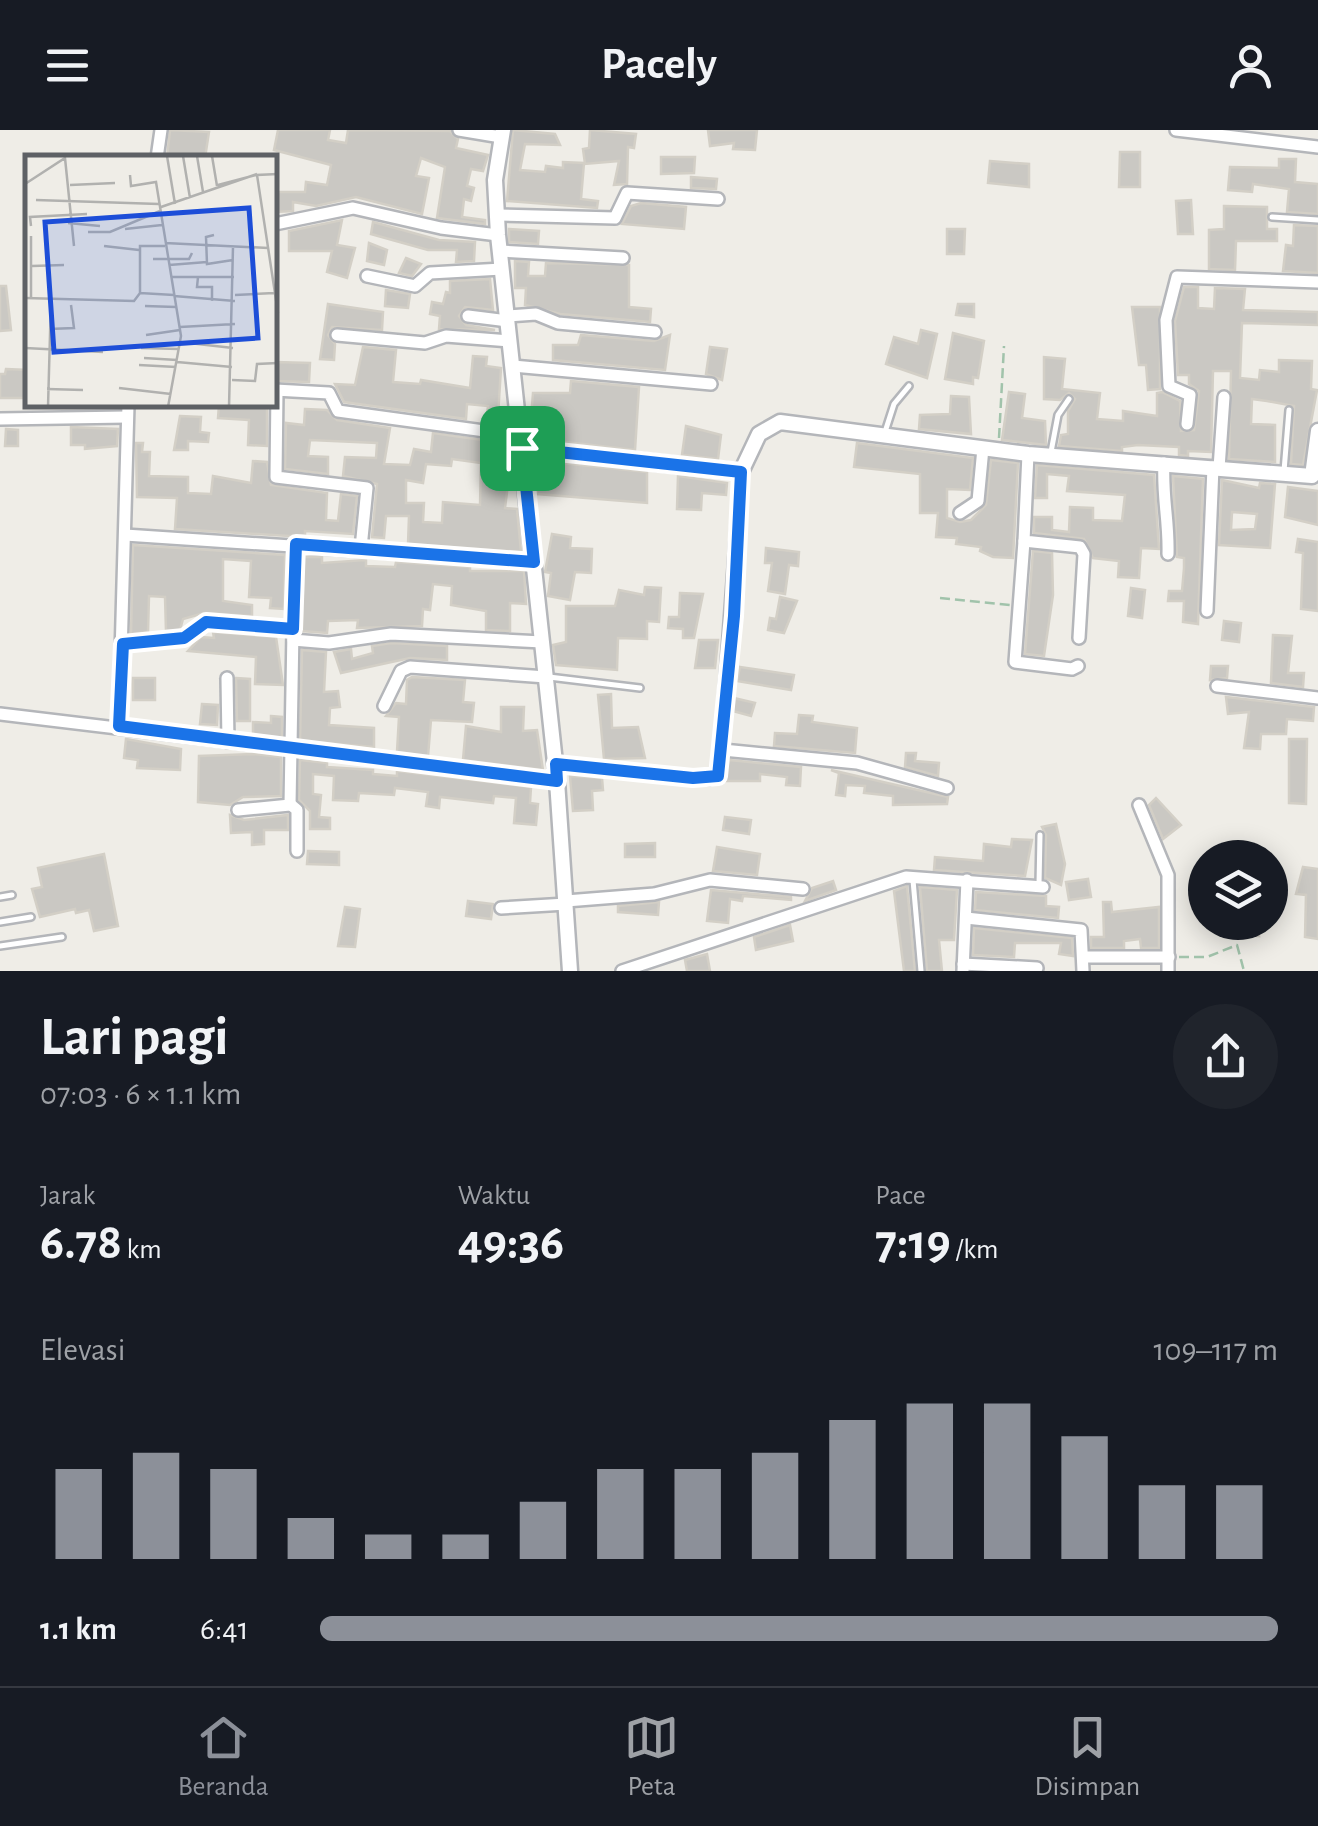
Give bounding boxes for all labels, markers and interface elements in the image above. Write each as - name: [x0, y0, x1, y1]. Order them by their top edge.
- icon: menu: [40, 38, 95, 93]
- icon: person: [1223, 38, 1278, 93]
- text: Pacely: [601, 42, 717, 87]
- inset map: [25, 155, 278, 408]
- pin: [480, 406, 565, 491]
- icon: arrive: [495, 421, 550, 476]
- map controls: [1188, 840, 1288, 940]
- button: layers: [1188, 840, 1288, 940]
- button: share: [1173, 1004, 1278, 1109]
- text: Lari pagi: [40, 1010, 229, 1065]
- text: 07:03 · 6 × 1.1 km: [40, 1078, 241, 1110]
- text: Jarak: [40, 1182, 95, 1210]
- text: Waktu: [458, 1182, 530, 1210]
- text: Pace: [875, 1182, 926, 1210]
- text: 6.78: [40, 1218, 122, 1268]
- text: 49:36: [458, 1218, 564, 1268]
- text: 7:19: [875, 1218, 951, 1268]
- text: km: [122, 1236, 162, 1264]
- text: /km: [951, 1236, 998, 1264]
- text: Elevasi: [40, 1334, 125, 1366]
- text: 109–117 m: [1154, 1334, 1278, 1366]
- text: 1.1 km: [40, 1613, 117, 1645]
- text: 6:41: [200, 1613, 249, 1645]
- tab: Beranda: [178, 1710, 269, 1804]
- tab: Peta: [624, 1710, 679, 1804]
- tab: Disimpan: [1035, 1710, 1140, 1804]

